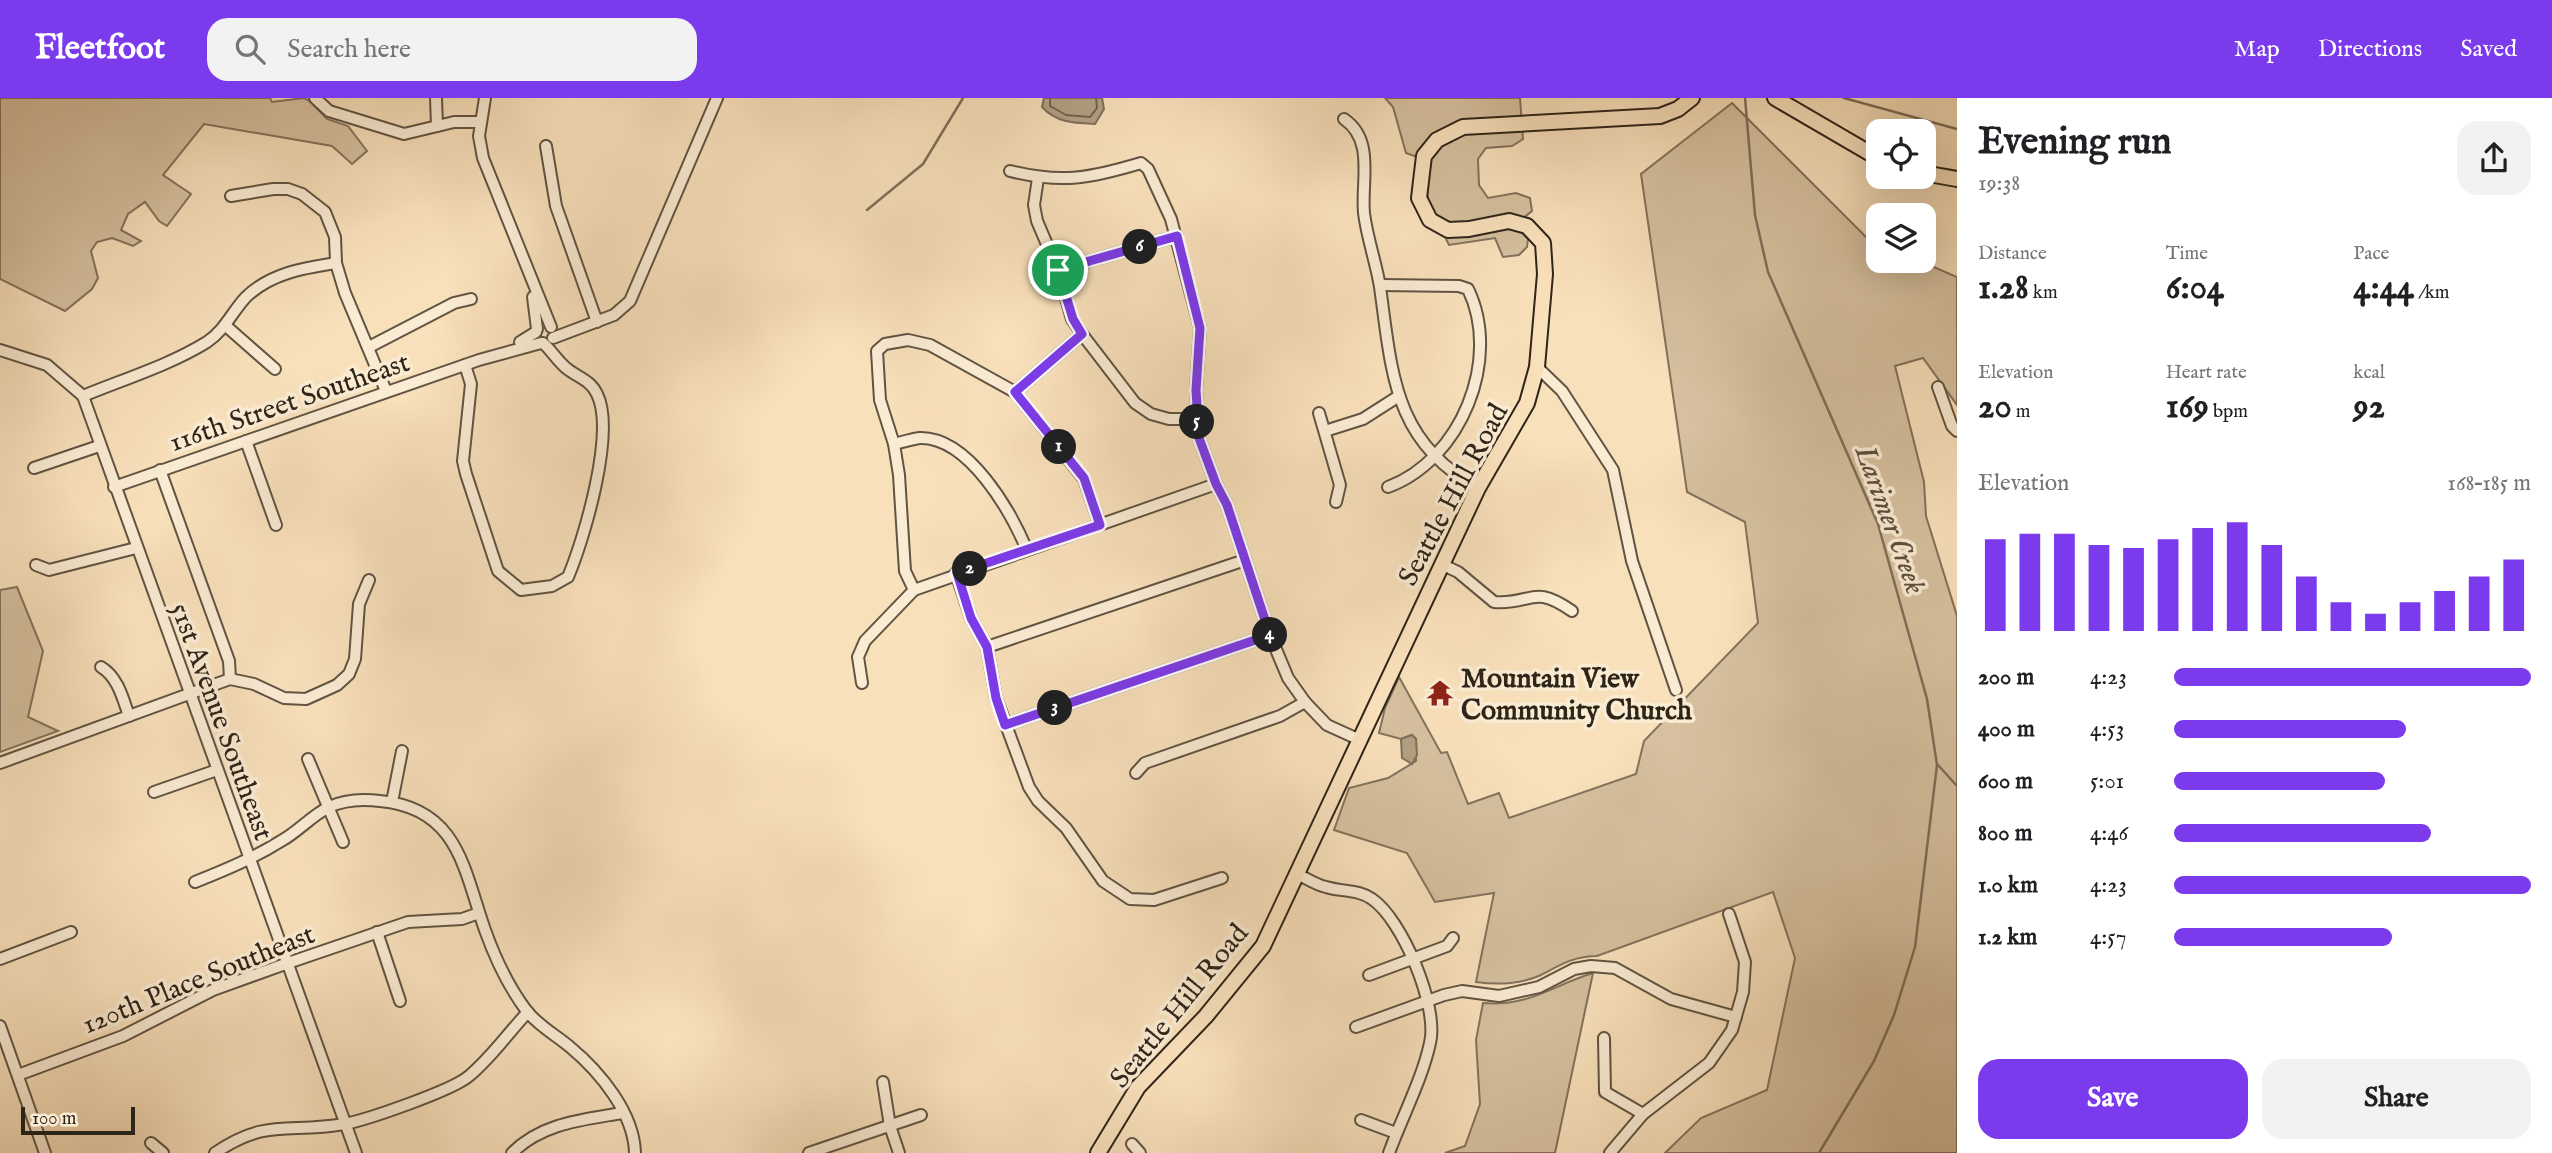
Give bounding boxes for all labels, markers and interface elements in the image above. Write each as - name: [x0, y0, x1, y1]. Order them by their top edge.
- search box: [207, 18, 697, 81]
- text: Fleetfoot: [35, 28, 165, 70]
- icon: search: [231, 30, 269, 68]
- text: Search here: [287, 33, 411, 66]
- text: Map: [2234, 34, 2280, 65]
- text: Directions: [2318, 34, 2422, 65]
- text: Saved: [2460, 34, 2517, 65]
- map controls: [1866, 119, 1936, 273]
- button: locate: [1866, 119, 1936, 189]
- text: Evening run: [1978, 119, 2172, 167]
- button: share: [2457, 121, 2531, 195]
- text: 19:38: [1978, 169, 2020, 198]
- button: layers: [1866, 203, 1936, 273]
- pin: 6: [1122, 230, 1158, 264]
- text: 6: [1135, 234, 1144, 258]
- pin: [1028, 240, 1088, 300]
- text: Distance: [1978, 242, 2047, 266]
- text: Time: [2166, 242, 2208, 266]
- text: Pace: [2353, 242, 2389, 266]
- icon: arrive: [1039, 251, 1077, 289]
- text: 1.28: [1978, 266, 2029, 311]
- text: 6:04: [2166, 266, 2224, 311]
- text: 4:44: [2353, 266, 2414, 311]
- text: km: [2029, 281, 2058, 305]
- text: /km: [2414, 281, 2450, 305]
- street label: 116th Street Southeast: [165, 346, 415, 461]
- text: Elevation: [1978, 361, 2053, 385]
- text: Heart rate: [2166, 361, 2247, 385]
- text: kcal: [2353, 361, 2385, 385]
- text: 20: [1978, 385, 2012, 430]
- text: 169: [2166, 385, 2209, 430]
- text: 92: [2353, 385, 2385, 430]
- street label: Seattle Hill Road: [1392, 398, 1517, 592]
- text: m: [2012, 400, 2030, 424]
- text: bpm: [2209, 400, 2248, 424]
- pin: 5: [1180, 404, 1214, 440]
- text: 5: [1193, 409, 1200, 433]
- pin: 1: [1042, 430, 1076, 464]
- text: 1: [1055, 434, 1062, 458]
- water label: Larimer Creek: [1844, 439, 1934, 599]
- text: Elevation: [1978, 469, 2069, 498]
- text: 168–185 m: [2447, 469, 2531, 498]
- pin: 2: [953, 552, 988, 587]
- text: 2: [965, 556, 974, 580]
- street label: 51st Avenue Southeast: [161, 598, 280, 846]
- pin: 4: [1252, 618, 1288, 652]
- text: 4: [1265, 622, 1274, 646]
- place label: Mountain View Community Church: [1461, 662, 1693, 729]
- text: 200 m: [1978, 663, 2034, 692]
- text: 4:23: [2090, 663, 2127, 692]
- temple icon: Mountain View Community Church: [1425, 678, 1455, 708]
- pin: 3: [1038, 690, 1072, 726]
- text: 3: [1051, 695, 1058, 719]
- text: 400 m: [1978, 715, 2035, 744]
- text: 4:53: [2090, 715, 2124, 744]
- text: 600 m: [1978, 767, 2033, 796]
- text: 5:01: [2090, 767, 2124, 796]
- text: 800 m: [1978, 819, 2032, 848]
- text: 4:46: [2090, 819, 2128, 848]
- text: 1.0 km: [1978, 871, 2038, 900]
- text: 4:23: [2090, 871, 2127, 900]
- street label: Seattle Hill Road: [1103, 917, 1257, 1096]
- street label: 120th Place Southeast: [78, 918, 321, 1043]
- text: 1.2 km: [1978, 923, 2037, 952]
- text: 4:57: [2090, 923, 2126, 952]
- button: Save: [1978, 1059, 2248, 1139]
- button: Share: [2262, 1059, 2531, 1139]
- scale bar: [21, 1104, 135, 1136]
- text: 100 m: [32, 1107, 76, 1131]

